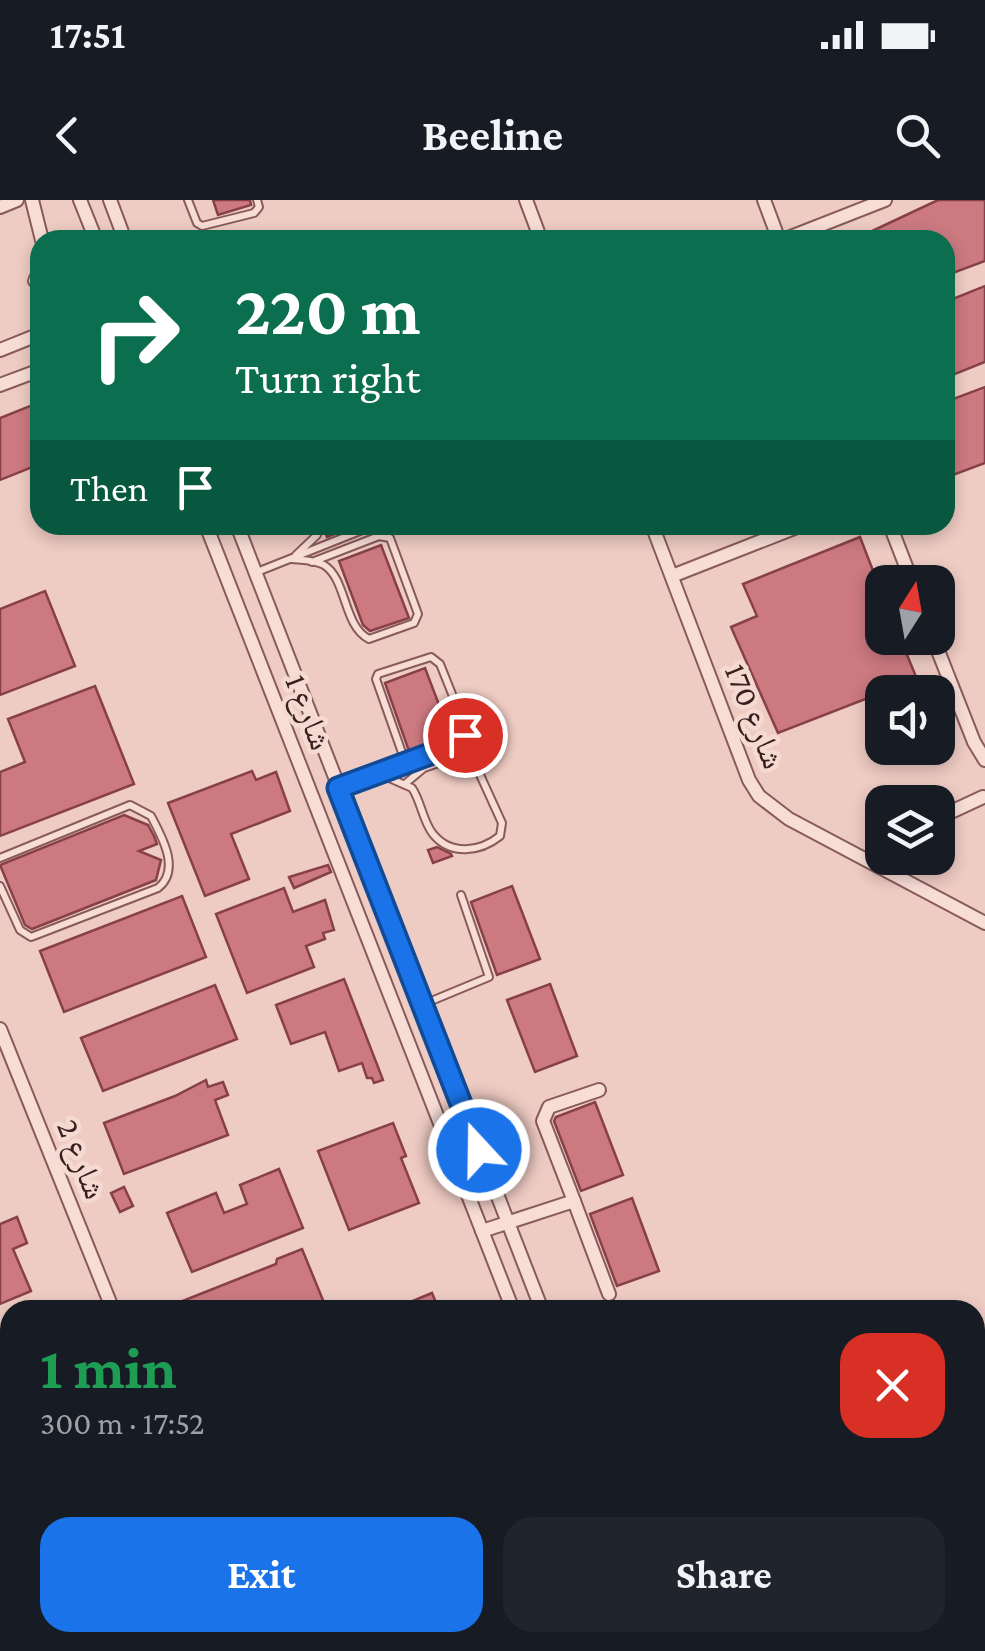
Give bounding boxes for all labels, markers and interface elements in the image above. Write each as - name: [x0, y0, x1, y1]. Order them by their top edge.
- text: 17:51: [50, 14, 125, 56]
- icon: back: [40, 108, 95, 163]
- icon: search: [890, 108, 945, 163]
- text: Beeline: [422, 110, 563, 160]
- icon: right: [70, 270, 200, 400]
- text: 220 m: [235, 271, 421, 349]
- text: Turn right: [235, 353, 420, 403]
- icon: arrive: [168, 460, 223, 515]
- text: Then: [70, 467, 148, 509]
- north arrow: [865, 565, 955, 655]
- map controls: [865, 565, 955, 875]
- street label: شارع 170: [716, 658, 792, 774]
- street label: شارع 1: [276, 669, 340, 755]
- button: sound: [865, 675, 955, 765]
- pin: [423, 693, 508, 778]
- icon: arrive: [438, 708, 493, 763]
- button: layers: [865, 785, 955, 875]
- position arrow: [427, 1098, 531, 1202]
- street label: شارع 2: [48, 1114, 114, 1205]
- button: close: [840, 1333, 945, 1438]
- text: 1 min: [40, 1334, 177, 1401]
- text: 300 m · 17:52: [40, 1405, 205, 1441]
- button: Exit: [40, 1517, 483, 1632]
- button: Share: [503, 1517, 945, 1632]

